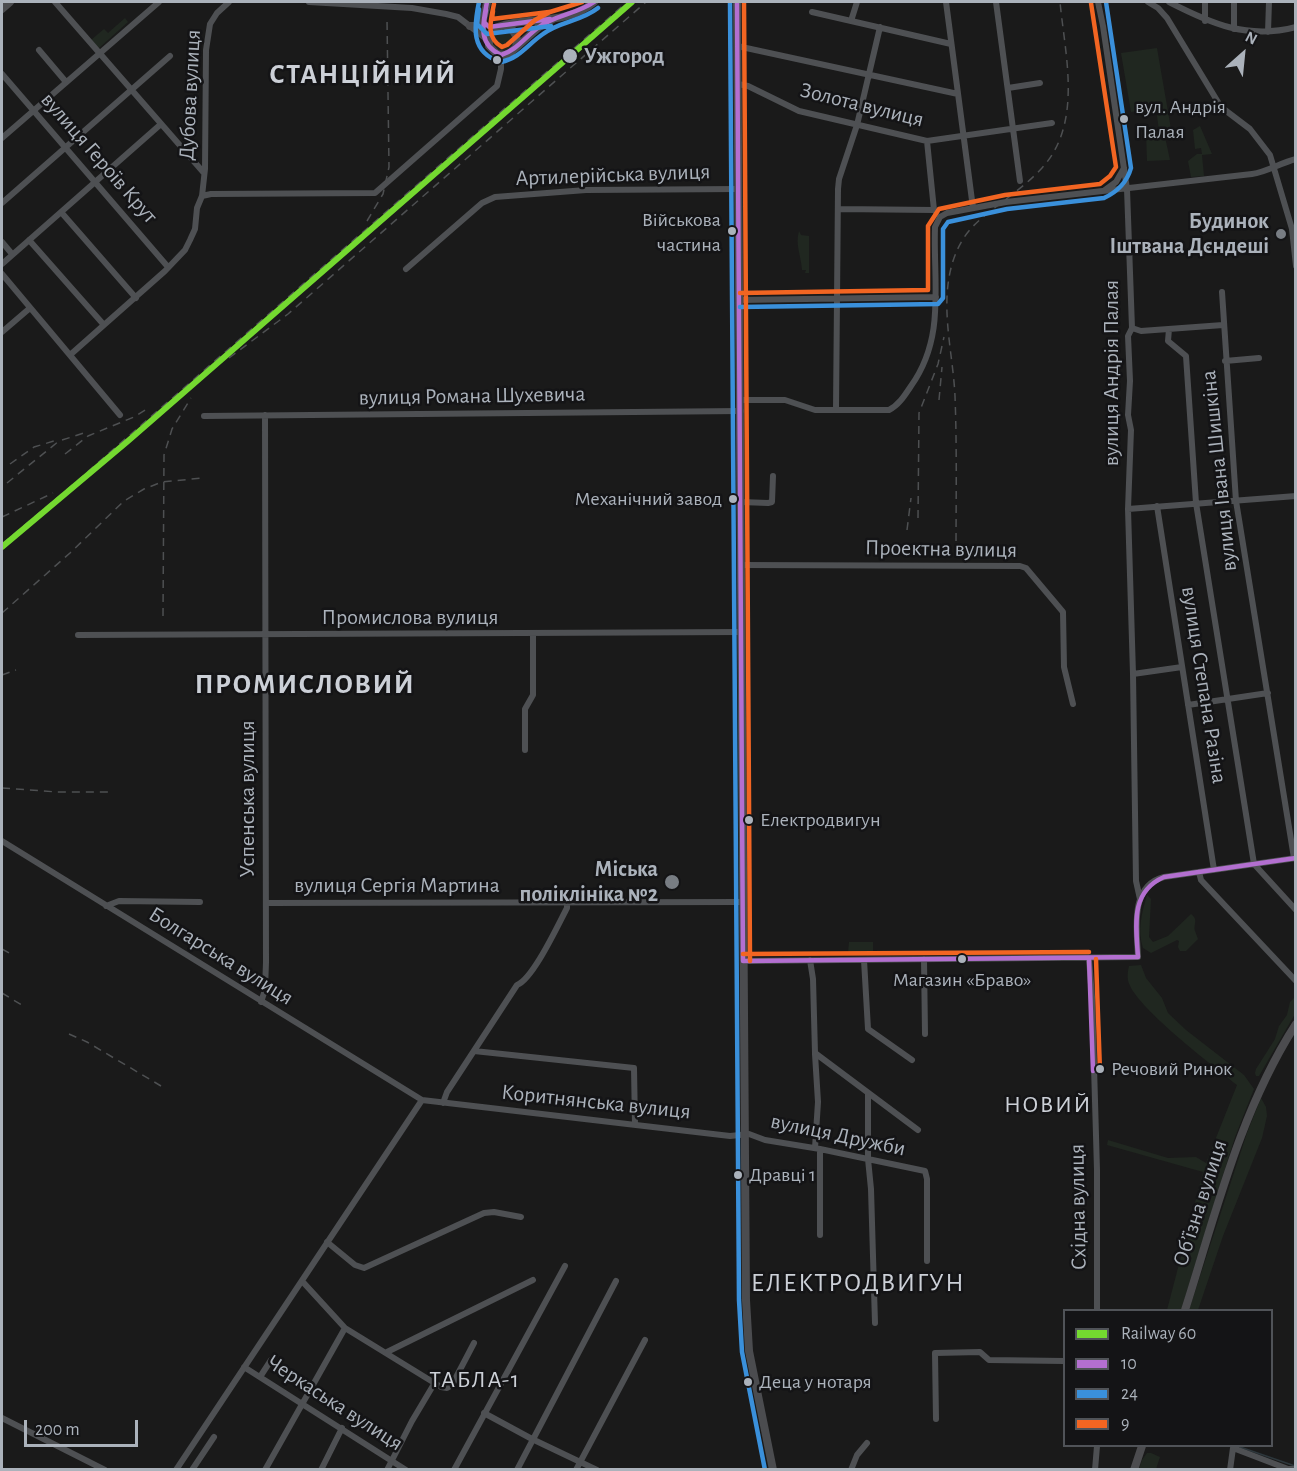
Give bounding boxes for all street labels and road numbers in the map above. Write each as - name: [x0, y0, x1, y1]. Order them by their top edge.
- street label: Дубова вулиця: [173, 29, 207, 161]
- street label: Золота вулиця: [797, 77, 927, 133]
- street label: вулиця Героїв Крут: [35, 87, 163, 229]
- street label: Артилерійська вулиця: [515, 158, 711, 192]
- street label: вулиця Андрія Палая: [1098, 280, 1124, 466]
- street label: вулиця Івана Шишкіна: [1195, 369, 1243, 573]
- street label: вулиця Романа Шухевича: [358, 381, 586, 411]
- street label: Проектна вулиця: [865, 534, 1017, 564]
- street label: вулиця Степана Разіна: [1175, 584, 1233, 786]
- street label: Промислова вулиця: [321, 604, 499, 630]
- street label: Успенська вулиця: [234, 720, 260, 878]
- street label: вулиця Сергія Мартина: [294, 872, 500, 898]
- street label: Болгарська вулиця: [144, 901, 298, 1011]
- street label: Коритнянська вулиця: [500, 1079, 692, 1125]
- street label: вулиця Дружби: [768, 1108, 908, 1162]
- street label: Обʼїзна вулиця: [1167, 1136, 1233, 1270]
- street label: Східна вулиця: [1064, 1144, 1092, 1270]
- street label: Черкаська вулиця: [262, 1349, 408, 1457]

